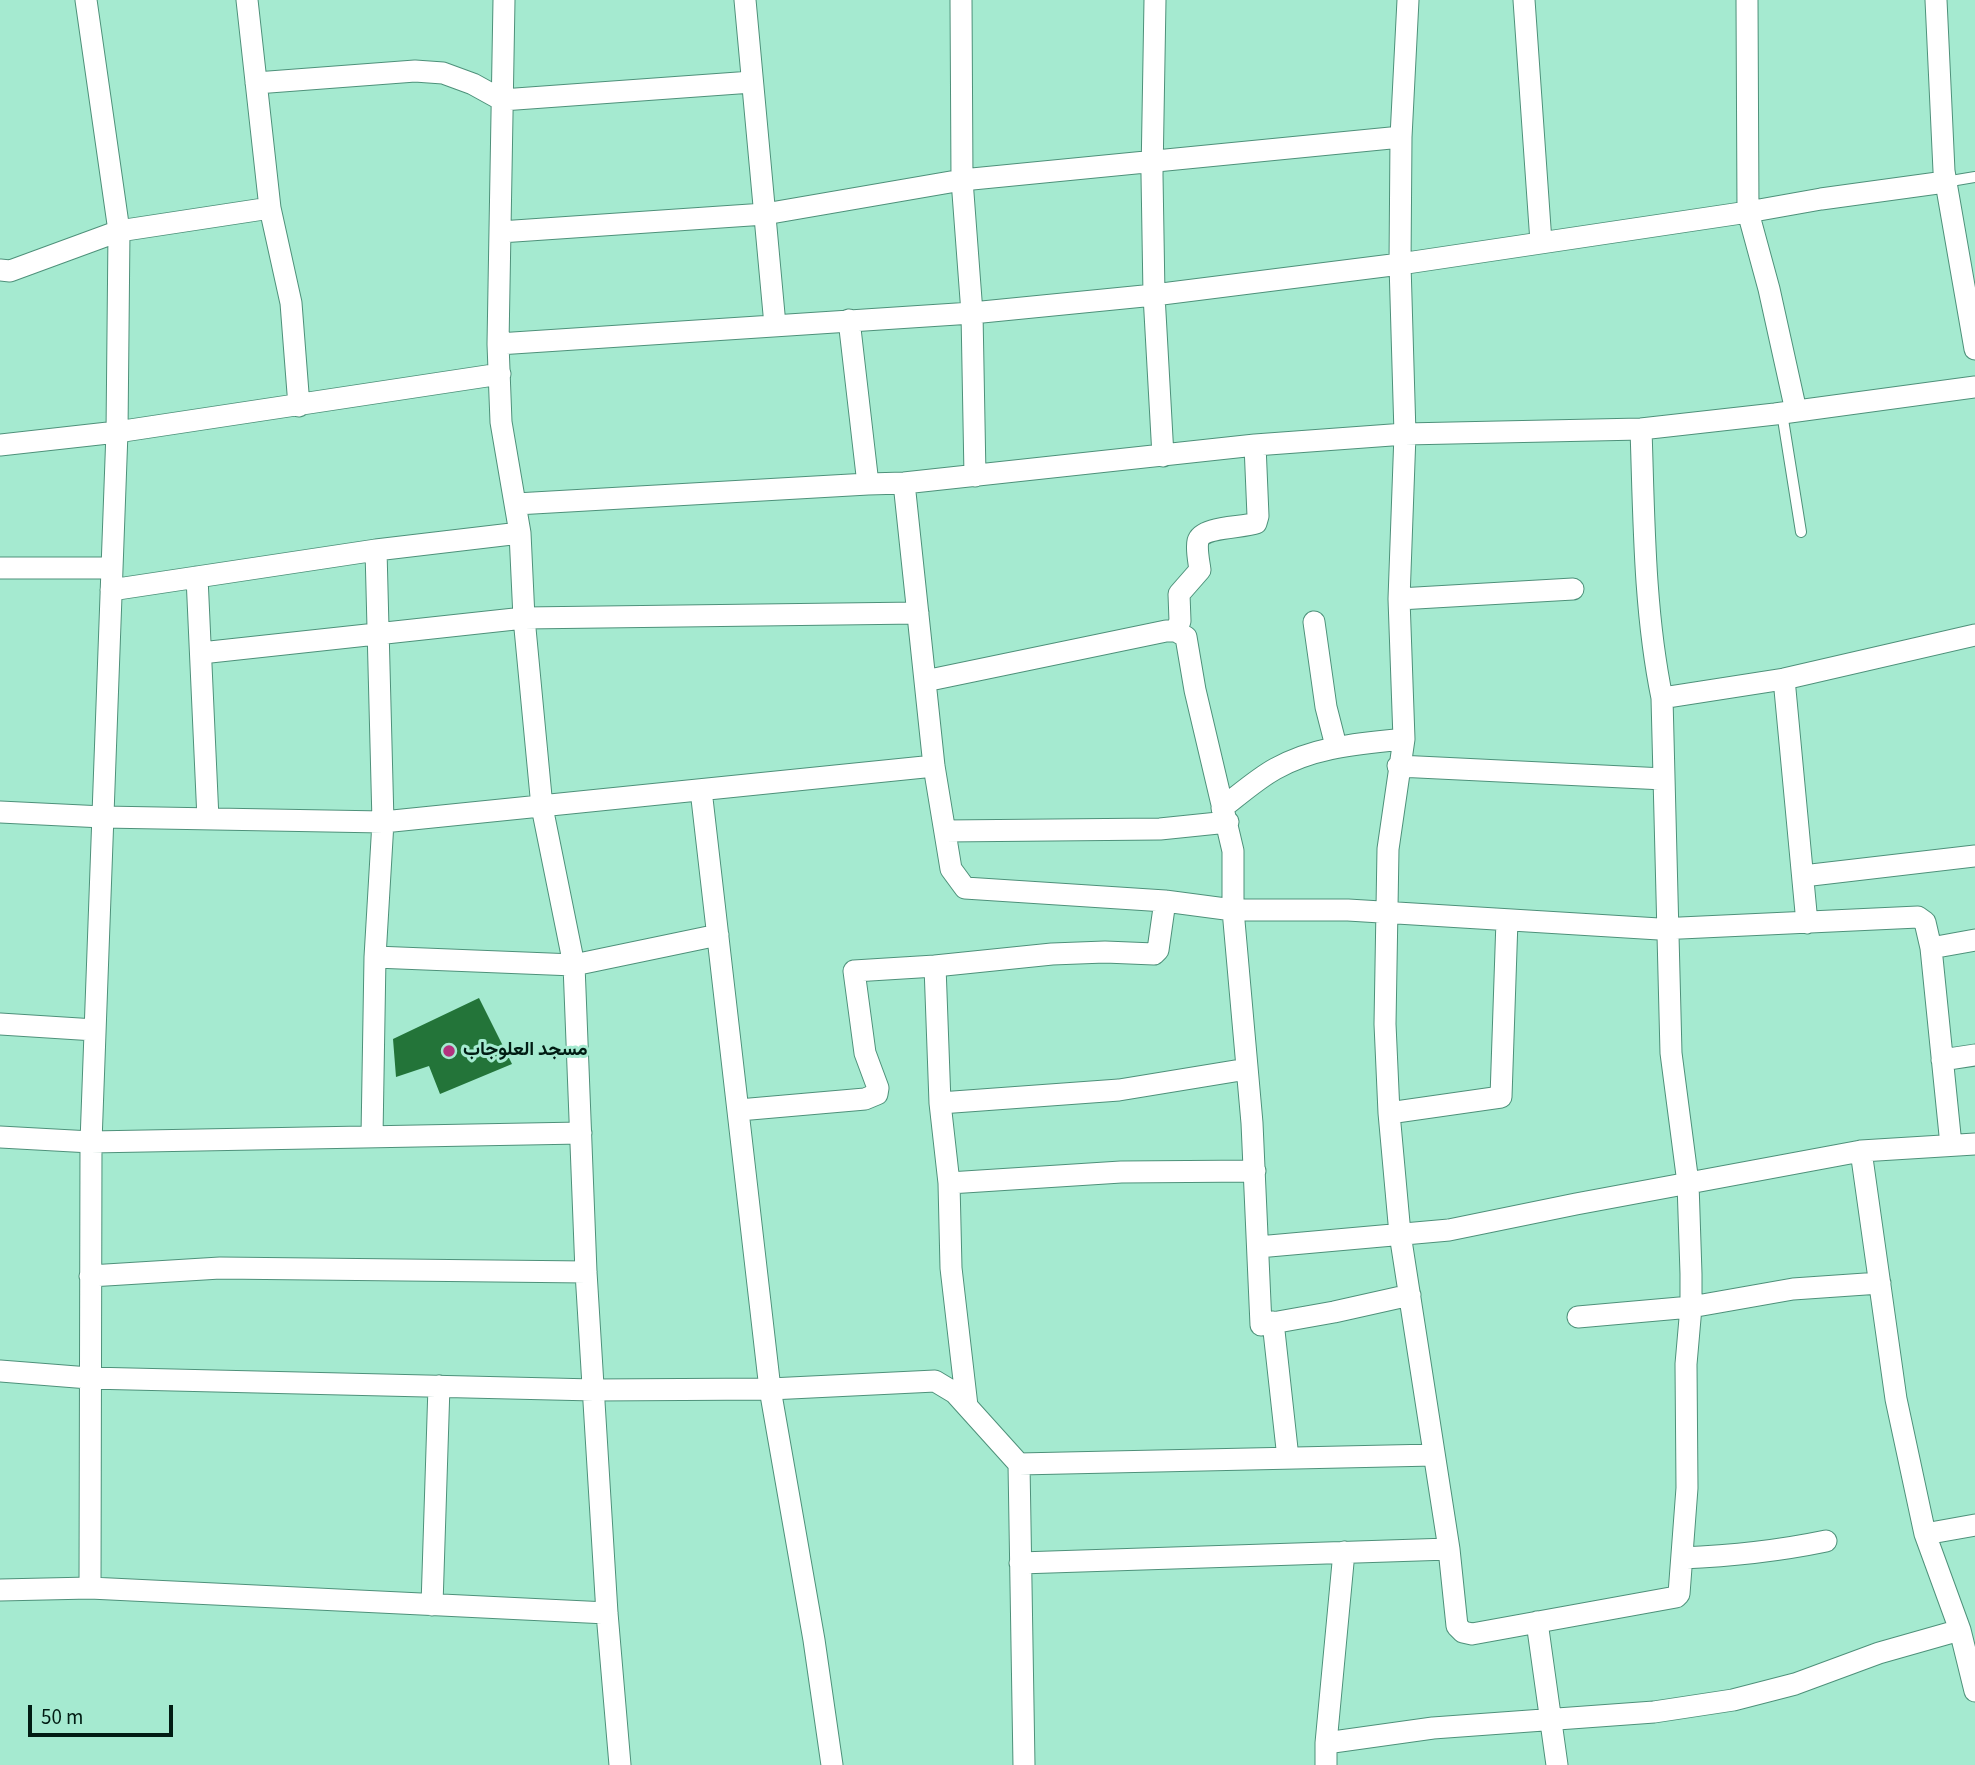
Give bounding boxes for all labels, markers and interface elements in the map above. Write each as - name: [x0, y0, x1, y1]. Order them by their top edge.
- place label: مسجد العلوجاب: [463, 1040, 588, 1062]
- marker: مسجد العلوجاب: [441, 1043, 457, 1059]
- scale bar: [32, 1692, 177, 1736]
- text: 50 m: [41, 1702, 83, 1732]

